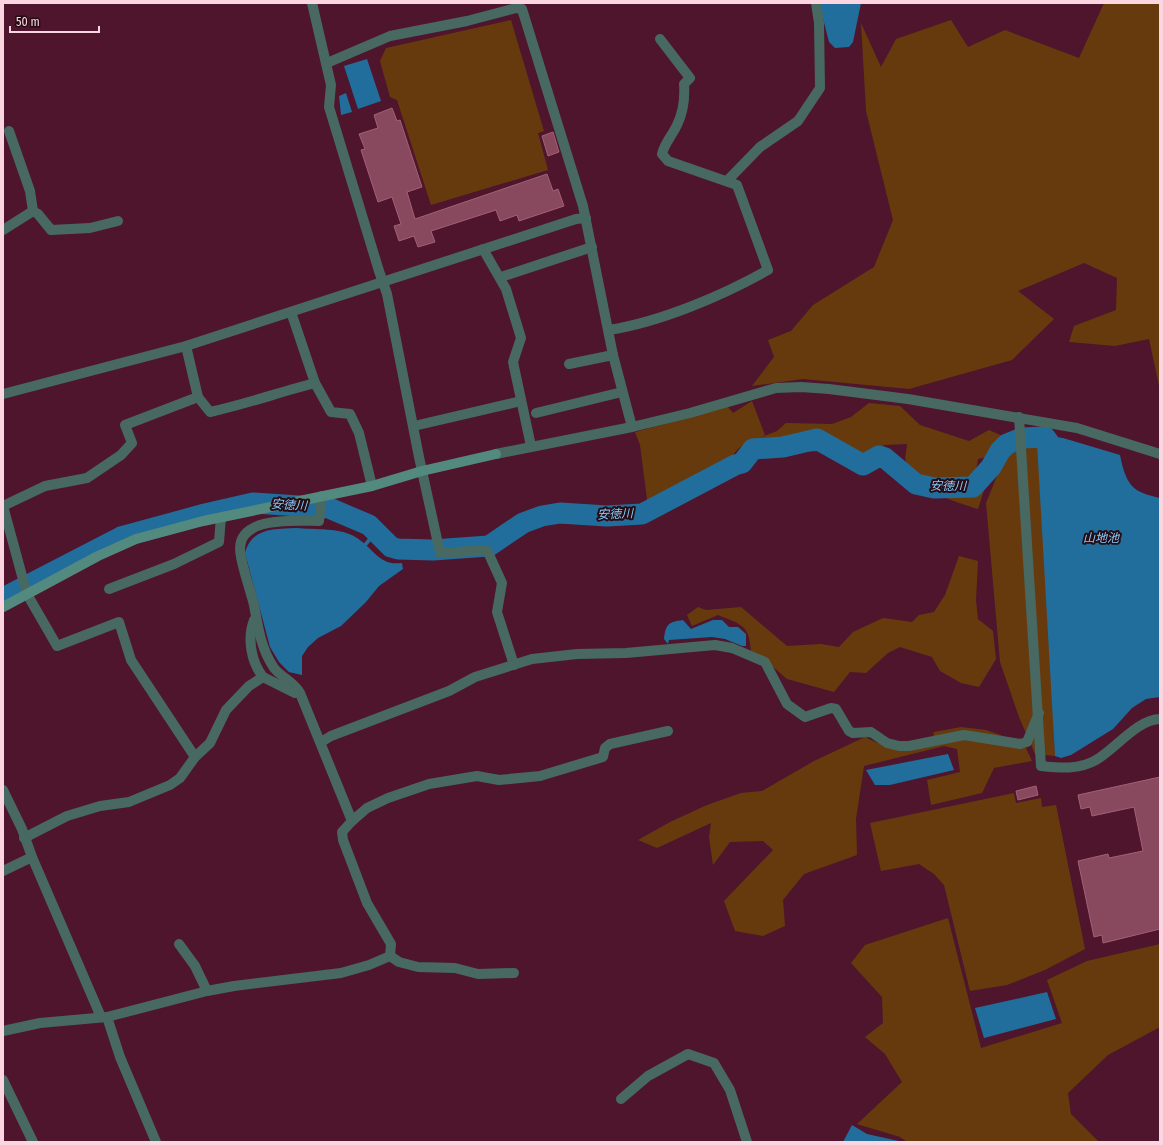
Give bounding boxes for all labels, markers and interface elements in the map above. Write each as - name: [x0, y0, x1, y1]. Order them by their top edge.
- scale bar: [10, 8, 99, 34]
- text: 50 m: [16, 15, 40, 29]
- water label: 安徳川: [930, 479, 968, 493]
- water label: 安徳川: [271, 497, 309, 513]
- water label: 安徳川: [597, 506, 635, 522]
- water label: 山地池: [1083, 531, 1120, 545]

